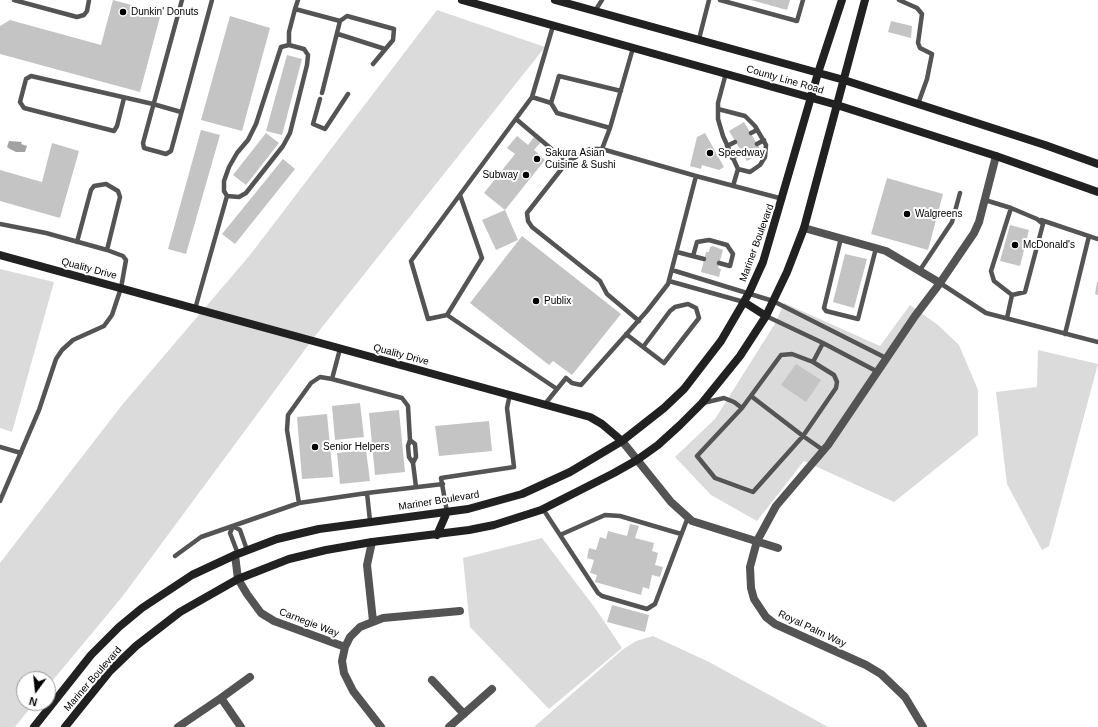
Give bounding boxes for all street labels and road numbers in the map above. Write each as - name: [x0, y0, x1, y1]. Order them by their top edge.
- street label: County Line Road: [745, 63, 825, 97]
- street label: Mariner Boulevard: [737, 203, 777, 283]
- street label: Quality Drive: [60, 256, 118, 282]
- street label: Quality Drive: [372, 342, 430, 368]
- street label: Mariner Boulevard: [398, 489, 480, 513]
- street label: Carnegie Way: [277, 606, 341, 640]
- street label: Royal Palm Way: [776, 608, 848, 650]
- street label: Mariner Boulevard: [62, 644, 124, 714]

